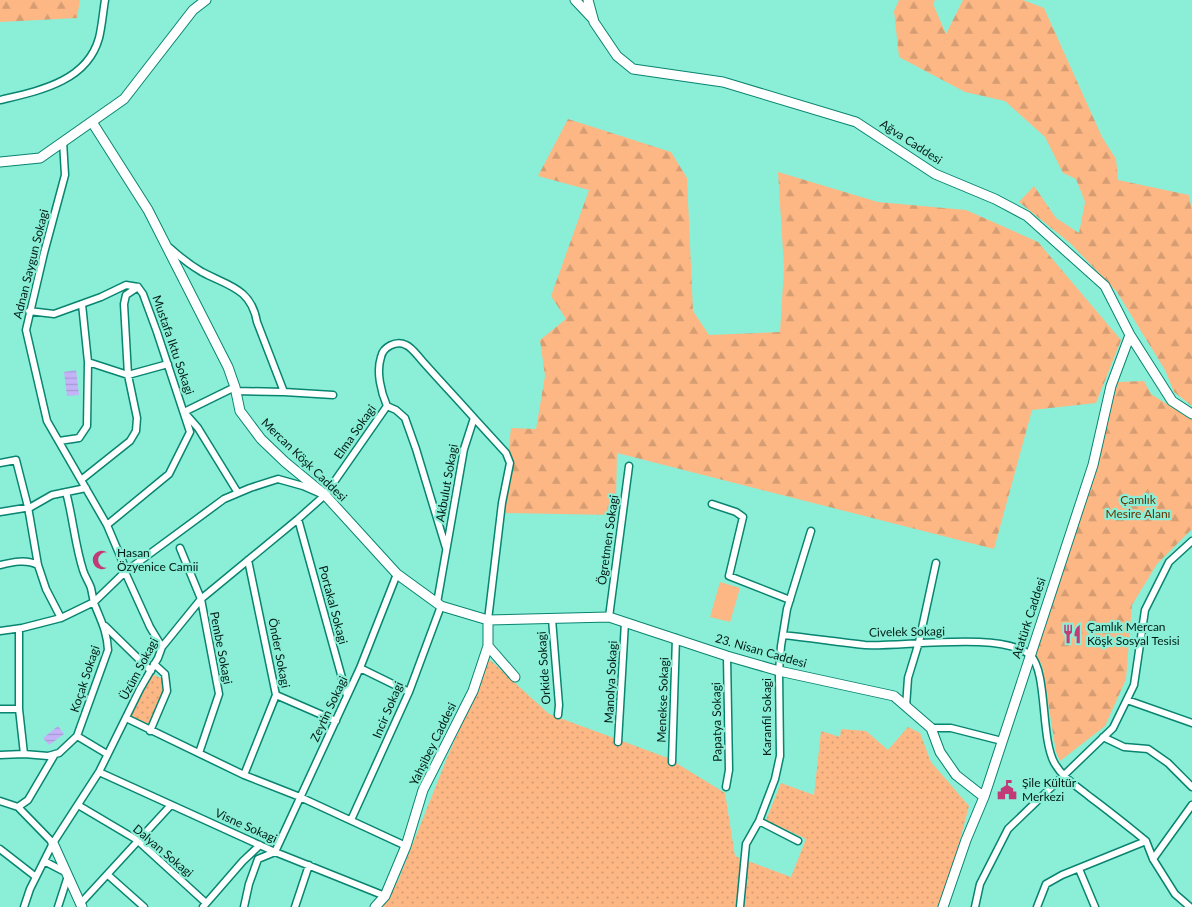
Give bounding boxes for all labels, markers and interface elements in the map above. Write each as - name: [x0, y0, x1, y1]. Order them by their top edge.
- street label: Ağva Caddesi: [877, 116, 945, 167]
- street label: Adnan Saygun Sokagi: [10, 207, 51, 320]
- street label: Mustafa Iktu Sokagi: [149, 293, 198, 397]
- street label: Elma Sokagi: [330, 401, 379, 462]
- street label: Mercan Köşk Caddesi: [258, 415, 350, 504]
- street label: Akbulut Sokagi: [432, 443, 461, 523]
- park label: Çamlık Mesire Alanı: [1106, 492, 1170, 521]
- street label: Ögretmen Sokagi: [594, 494, 621, 586]
- place label: Hasan Özyenice Camii: [117, 545, 199, 574]
- mosque icon: Hasan Özyenice Camii: [91, 549, 113, 571]
- street label: Portakal Sokagi: [316, 564, 351, 646]
- street label: Atatürk Caddesi: [1008, 575, 1049, 660]
- street label: Pembe Sokagi: [207, 610, 236, 686]
- street label: Önder Sokagi: [265, 617, 294, 689]
- place label: Çamlık Mercan Köşk Sosyal Tesisi: [1087, 619, 1180, 648]
- street label: Civelek Sokagi: [869, 623, 945, 640]
- restaurant icon: Çamlık Mercan Köşk Sosyal Tesisi: [1061, 623, 1083, 645]
- street label: 23. Nisan Caddesi: [714, 630, 809, 671]
- street label: Orkide Sokagi: [533, 631, 554, 705]
- street label: Üzüm Sokagi: [116, 635, 161, 702]
- street label: Manolya Sokagi: [601, 640, 620, 724]
- street label: Koçak Sokagi: [67, 643, 102, 714]
- street label: Menekse Sokagi: [654, 657, 671, 743]
- street label: Zeytin Sokagi: [307, 673, 350, 744]
- street label: Karanfil Sokagi: [759, 678, 774, 756]
- street label: Incir Sokagi: [369, 679, 406, 740]
- street label: Papatya Sokagi: [708, 682, 725, 762]
- street label: Yahşibey Caddesi: [406, 700, 459, 788]
- place label: Şile Kültür Merkezi: [1022, 775, 1077, 804]
- public building icon: Şile Kültür Merkezi: [996, 779, 1018, 801]
- street label: Visne Sokagi: [213, 805, 280, 846]
- street label: Dalyan Sokagi: [130, 821, 197, 880]

